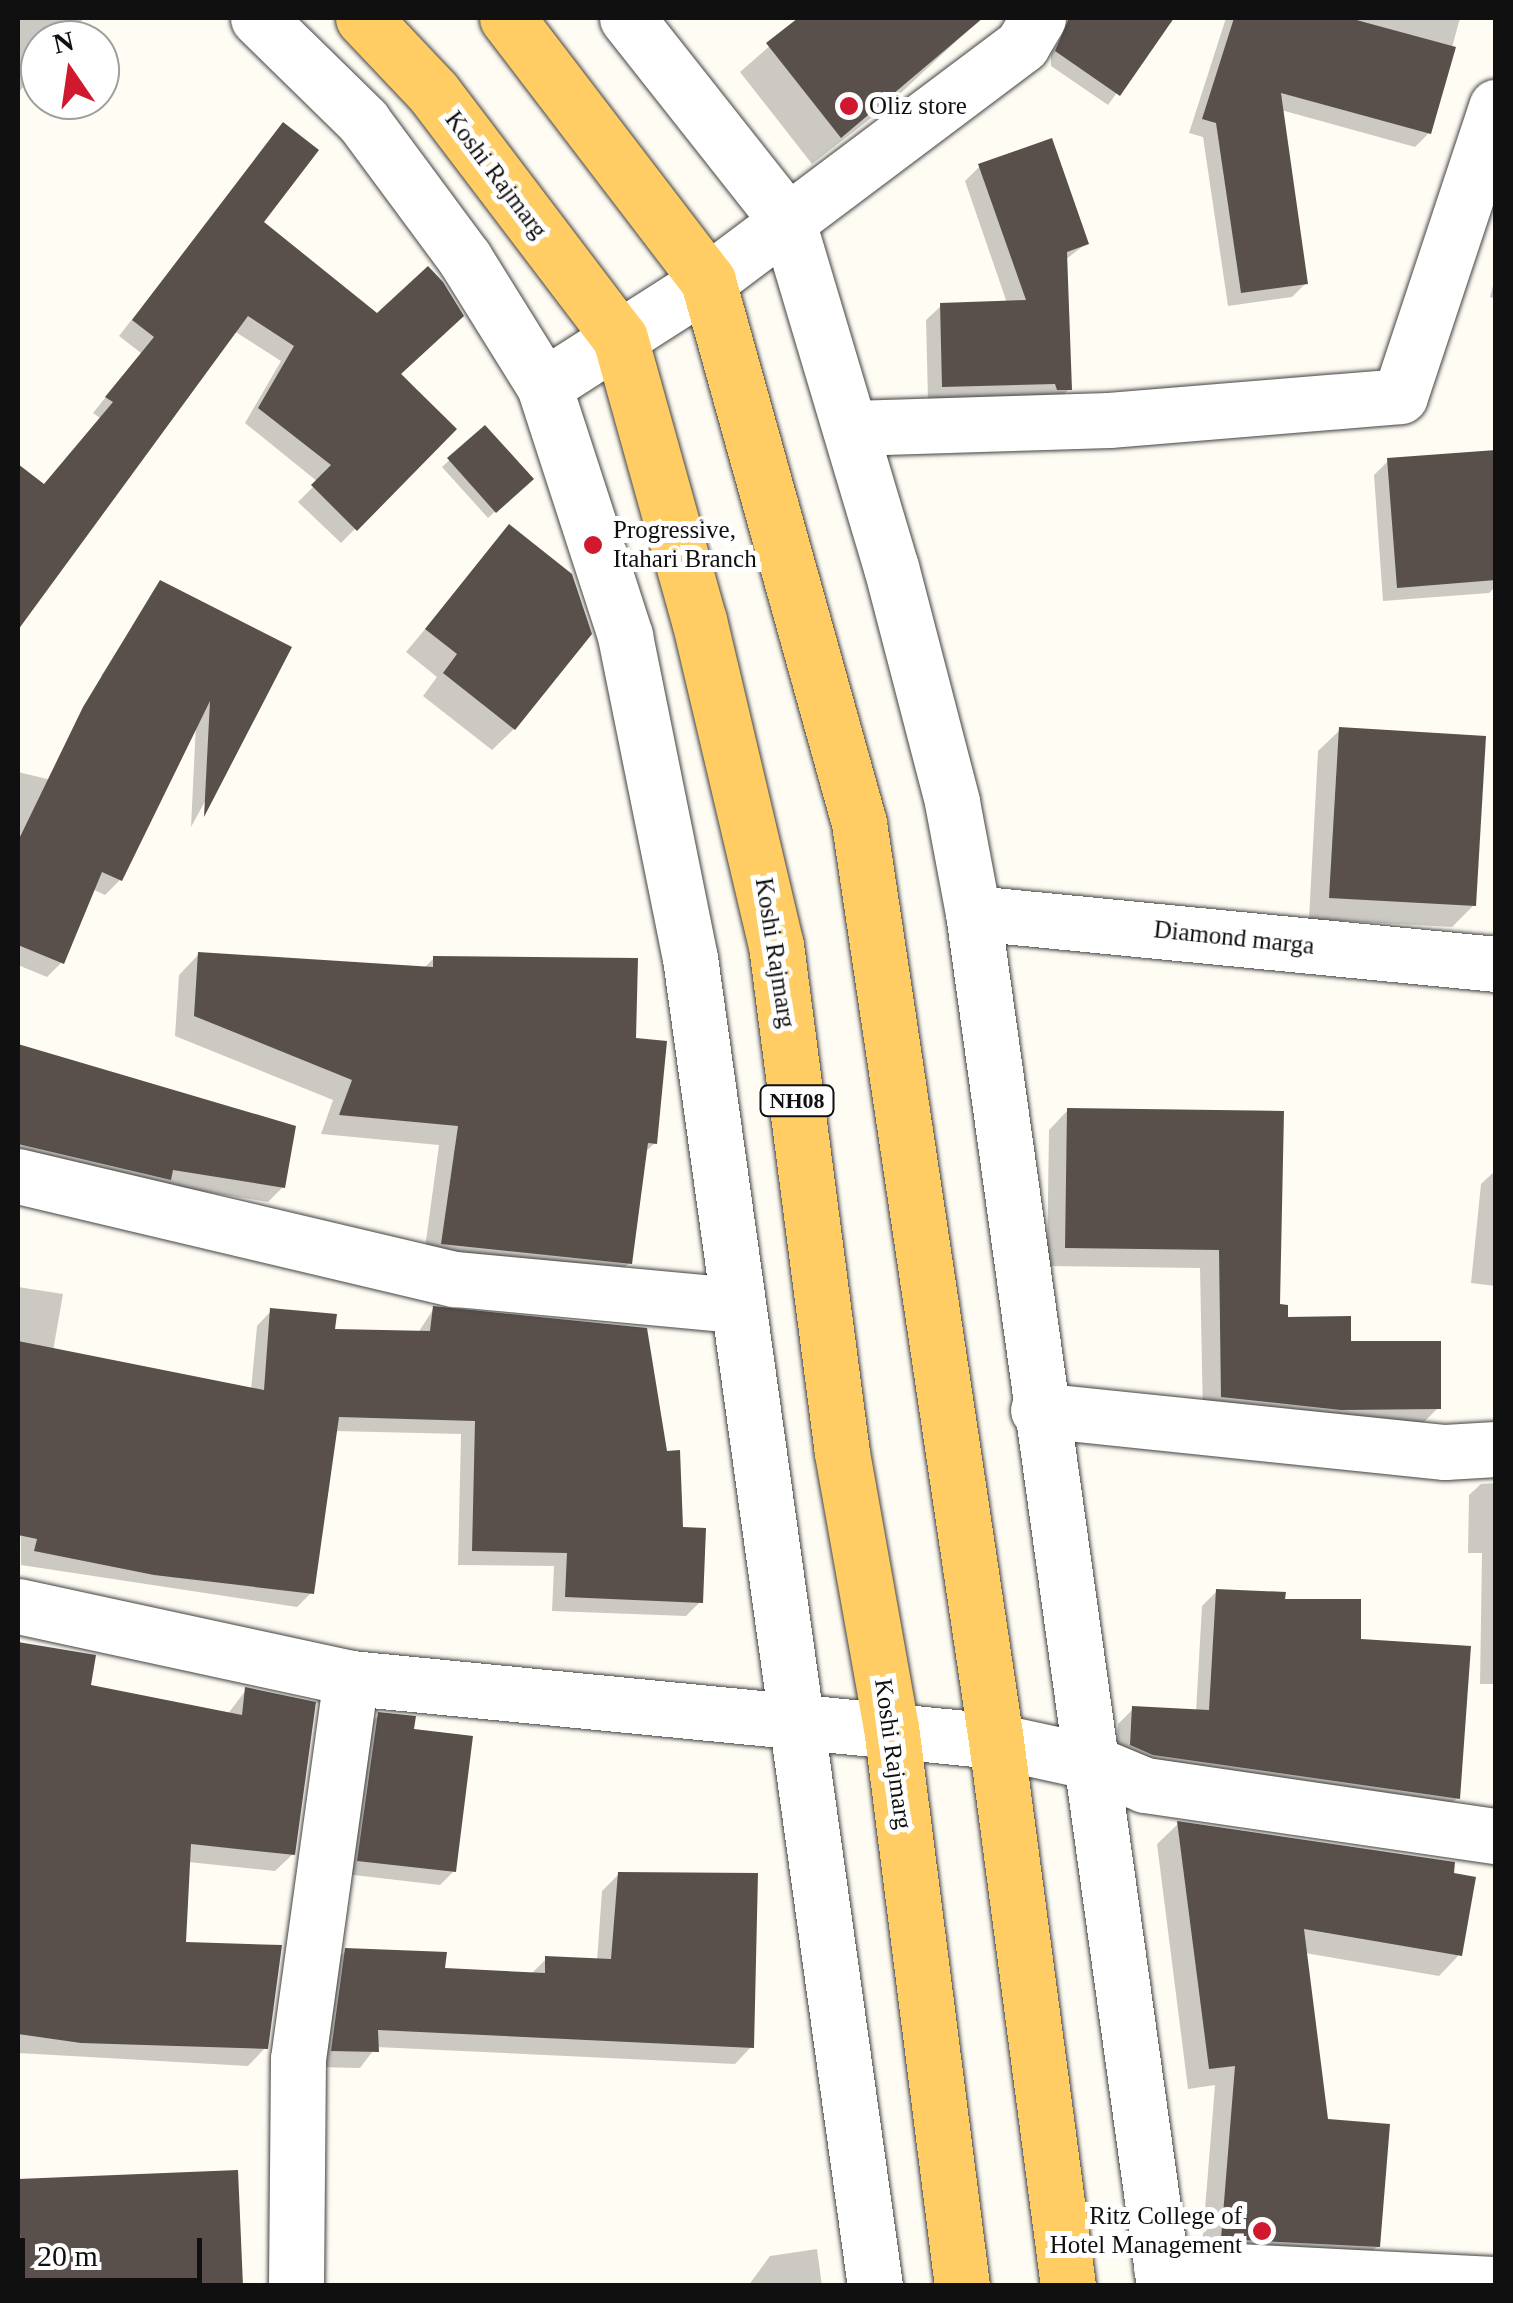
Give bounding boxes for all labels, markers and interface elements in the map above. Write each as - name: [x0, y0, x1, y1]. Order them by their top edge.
- north arrow: [20, 20, 120, 120]
- text: N: [50, 25, 77, 60]
- place label: Oliz store: [869, 91, 980, 121]
- marker: Oliz store: [838, 95, 860, 117]
- street label: Koshi Rajmarg: [433, 98, 559, 252]
- place label: Progressive, Itahari Branch: [613, 516, 780, 575]
- marker: Progressive, Itahari Branch: [582, 534, 604, 556]
- street label: Koshi Rajmarg: [747, 867, 803, 1039]
- street label: Diamond marga: [1137, 913, 1331, 963]
- road number: NH08: [757, 1084, 837, 1118]
- street label: Koshi Rajmarg: [866, 1668, 920, 1840]
- place label: Ritz College of Hotel Management: [1015, 2202, 1242, 2261]
- scale bar: [25, 2218, 208, 2280]
- marker: Ritz College of Hotel Management: [1251, 2220, 1273, 2242]
- text: 20 m: [37, 2239, 98, 2272]

